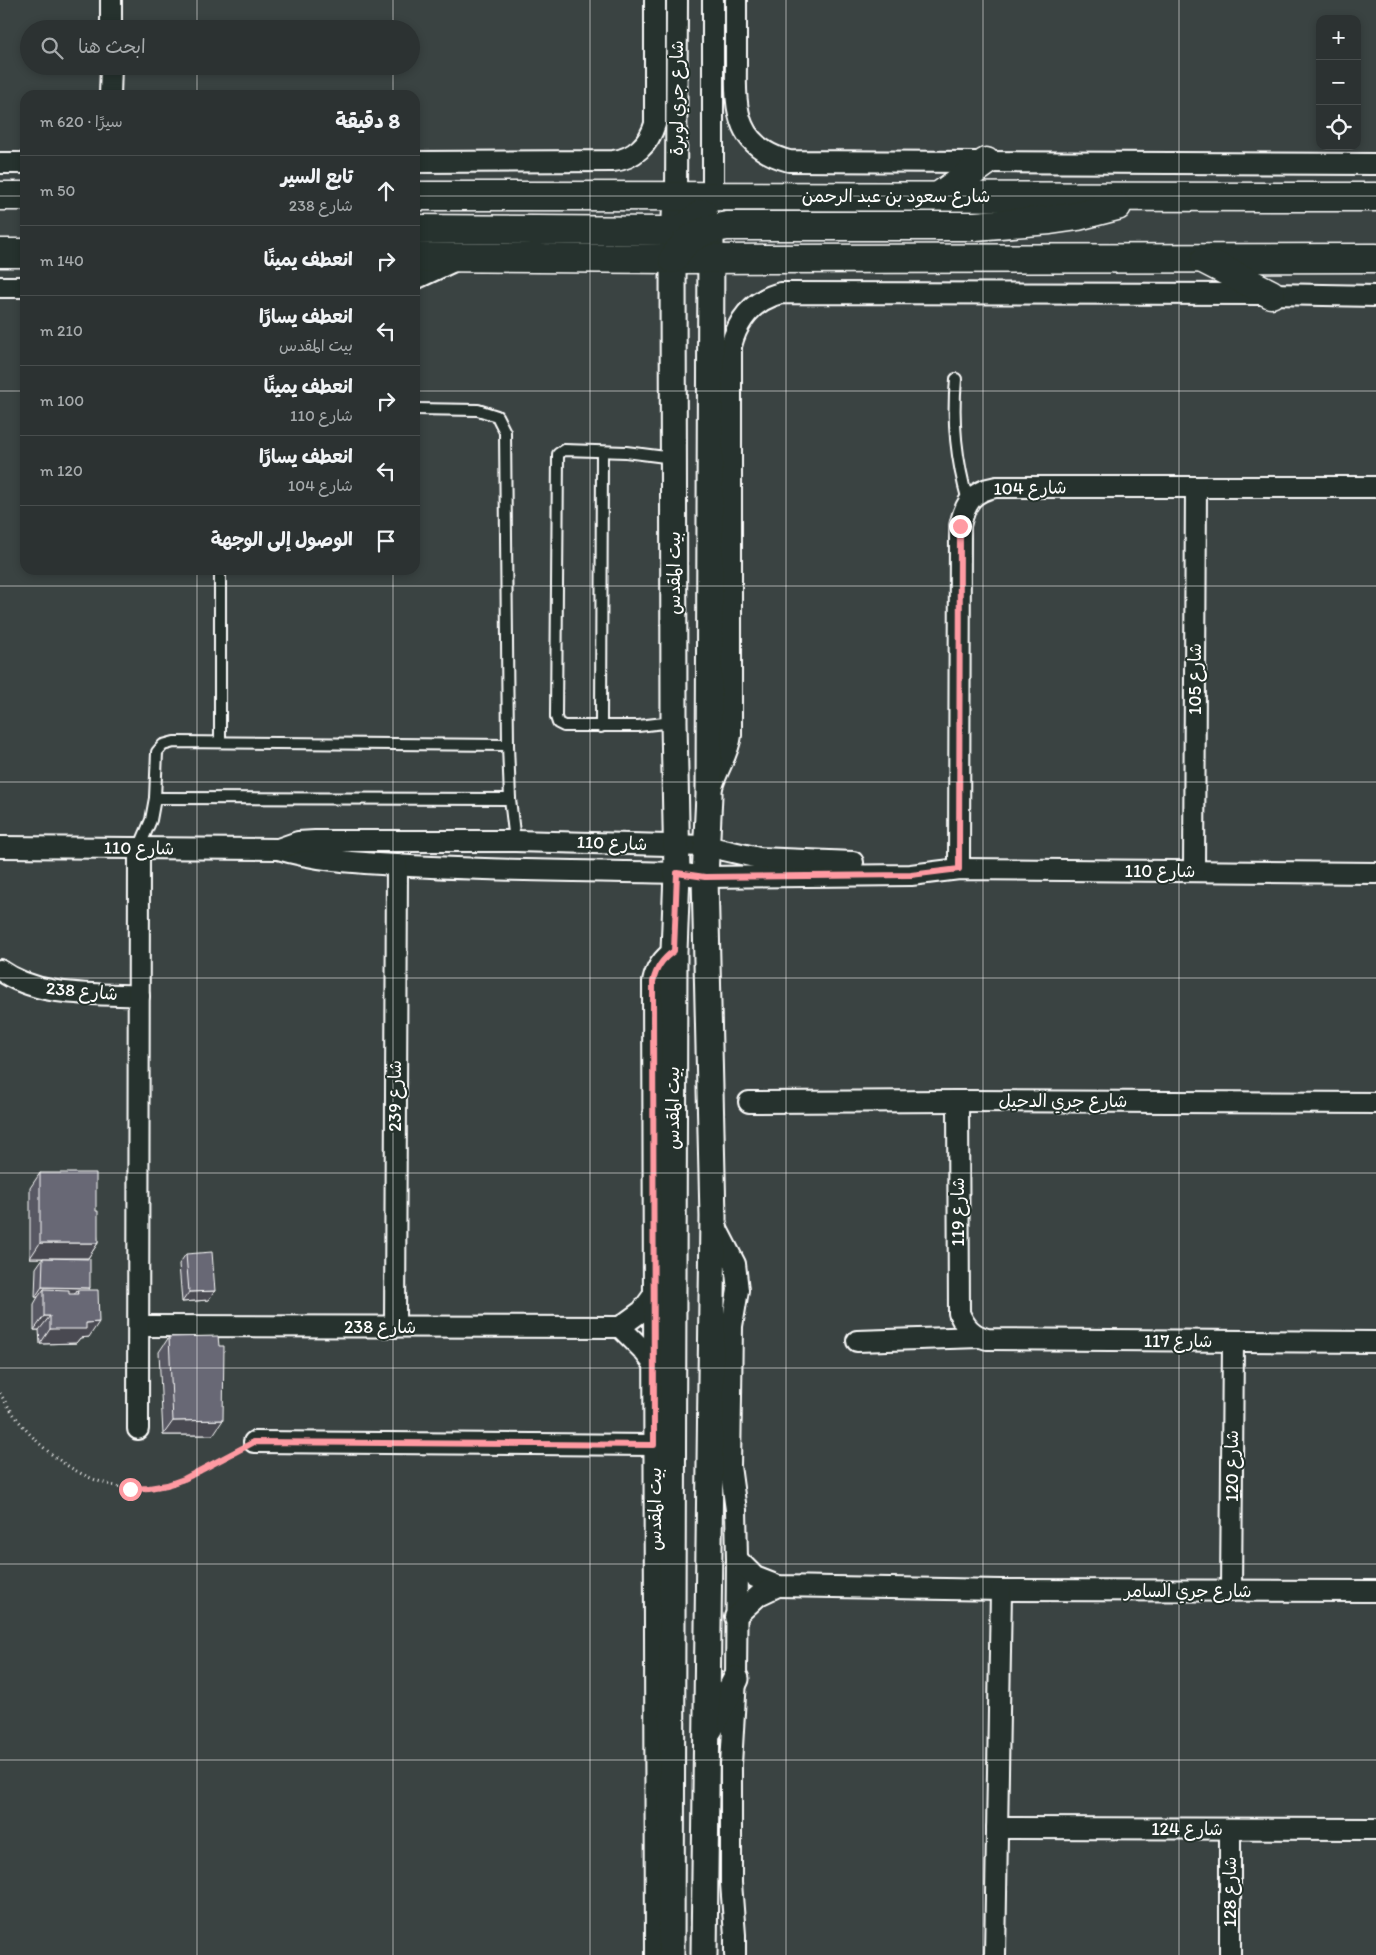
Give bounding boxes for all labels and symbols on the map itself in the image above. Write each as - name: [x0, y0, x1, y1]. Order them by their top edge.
- street label: شارع جري لوبرة: [666, 40, 690, 156]
- street label: شارع سعود بن عبد الرحمن: [802, 185, 990, 208]
- street label: شارع 104: [993, 476, 1067, 501]
- route end: [949, 515, 972, 538]
- street label: بيت المقدس: [663, 531, 685, 615]
- street label: شارع 105: [1184, 643, 1207, 715]
- street label: شارع 110: [576, 831, 648, 856]
- street label: شارع 110: [103, 836, 175, 861]
- street label: شارع 110: [1125, 860, 1195, 883]
- street label: شارع 238: [45, 977, 119, 1006]
- street label: شارع 239: [384, 1060, 407, 1132]
- street label: بيت المقدس: [662, 1066, 684, 1150]
- street label: شارع جري الدحيل: [999, 1090, 1127, 1114]
- street label: شارع 119: [947, 1177, 970, 1247]
- street label: شارع 238: [344, 1316, 416, 1339]
- street label: شارع 117: [1144, 1330, 1212, 1353]
- street label: شارع 120: [1221, 1430, 1244, 1502]
- street label: بيت المقدس: [644, 1467, 666, 1551]
- route start: [119, 1478, 142, 1501]
- street label: شارع جري السامر: [1122, 1580, 1252, 1604]
- street label: شارع 124: [1151, 1818, 1223, 1841]
- street label: شارع 128: [1219, 1857, 1242, 1927]

